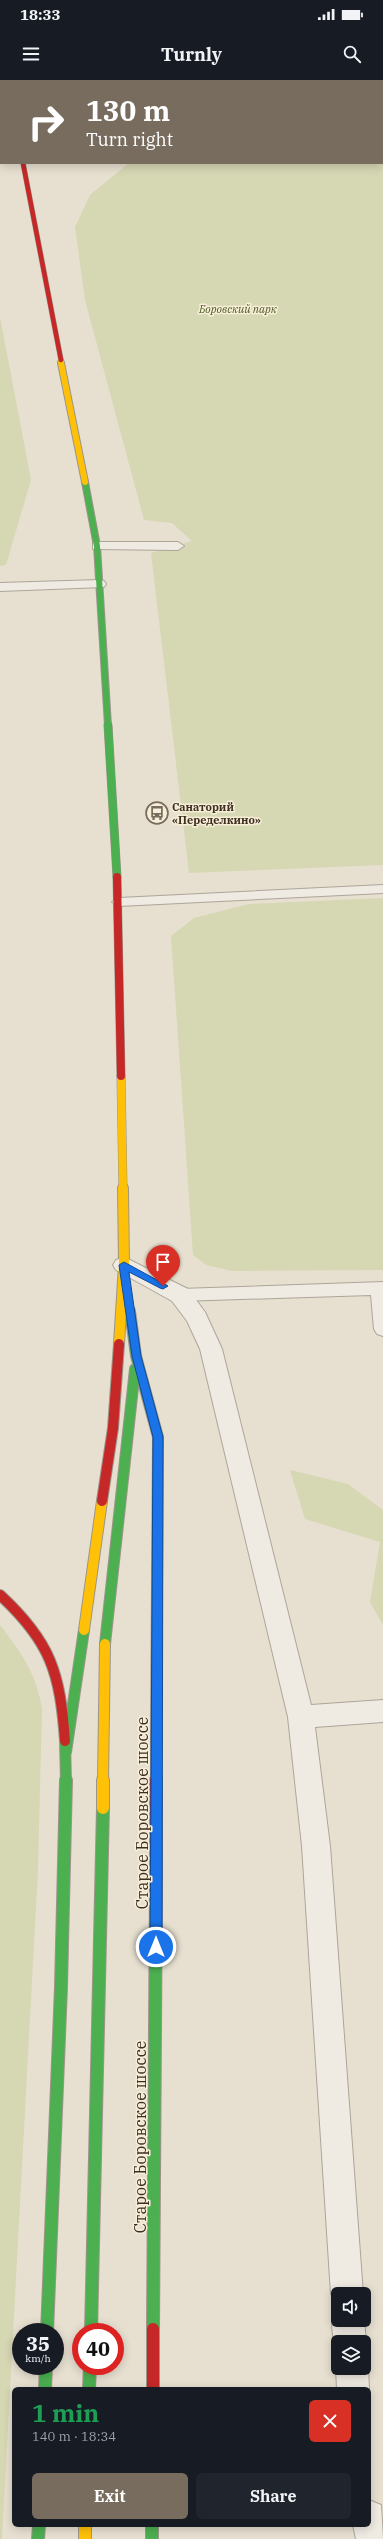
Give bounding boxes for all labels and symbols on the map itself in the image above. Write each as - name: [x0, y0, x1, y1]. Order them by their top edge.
- park label: Боровский парк: [198, 302, 278, 316]
- bus stop icon: Санаторий «Переделкино»: [144, 800, 170, 826]
- place label: Санаторий «Переделкино»: [172, 800, 261, 827]
- pin: [146, 1245, 180, 1286]
- street label: Старое Боровское шоссе: [132, 1717, 152, 1909]
- position arrow: [135, 1926, 177, 1968]
- street label: Старое Боровское шоссе: [130, 2041, 150, 2233]
- speed limit sign: 40: [72, 2323, 124, 2375]

